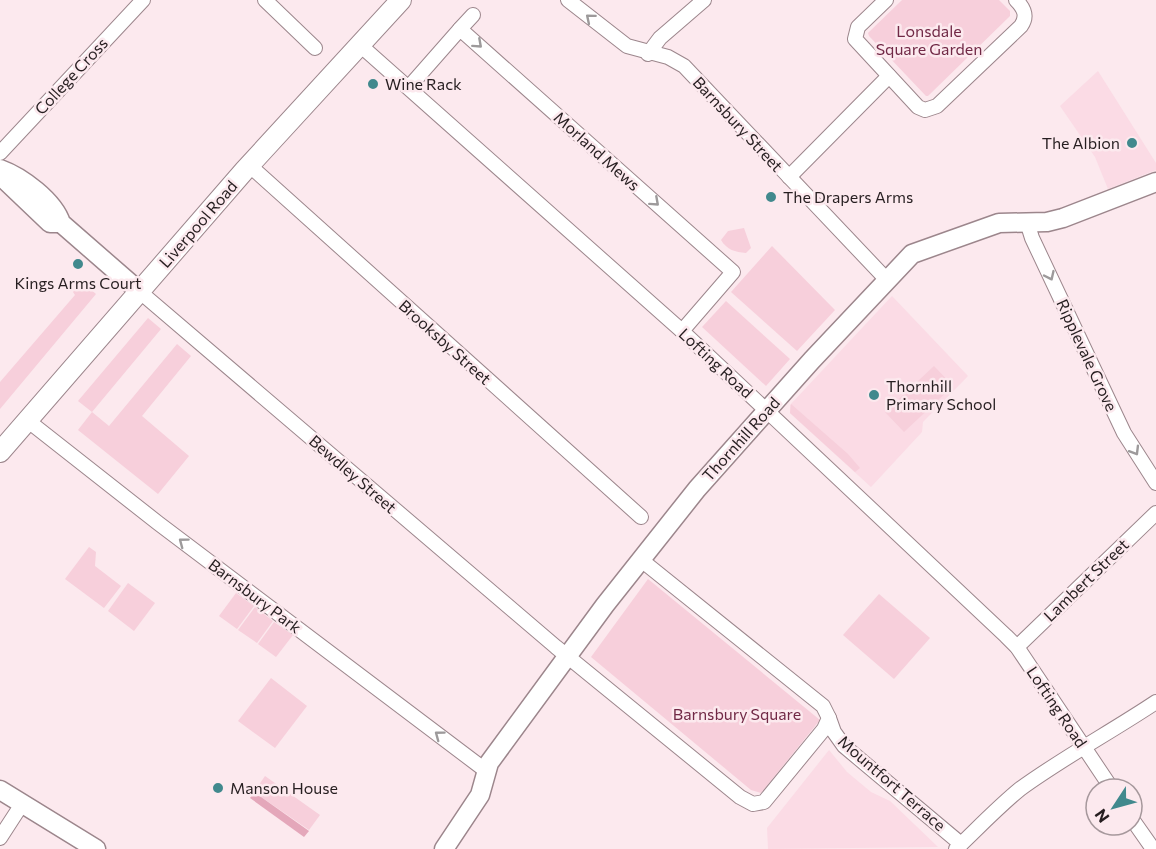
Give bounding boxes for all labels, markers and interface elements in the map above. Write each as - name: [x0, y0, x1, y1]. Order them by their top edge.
- one-way arrow: [586, 14, 597, 25]
- park label: Lonsdale Square Garden: [876, 21, 982, 58]
- street label: College Cross: [30, 33, 111, 118]
- one-way arrow: [471, 37, 482, 48]
- street label: Barnsbury Street: [690, 72, 788, 175]
- place label: Wine Rack: [385, 74, 462, 93]
- marker: Wine Rack: [366, 77, 380, 91]
- street label: Morland Mews: [551, 107, 644, 194]
- place label: The Albion: [1042, 133, 1120, 152]
- marker: The Albion: [1125, 136, 1139, 150]
- street label: Liverpool Road: [155, 176, 241, 271]
- place label: The Drapers Arms: [783, 187, 913, 206]
- marker: The Drapers Arms: [764, 190, 778, 204]
- one-way arrow: [648, 195, 658, 206]
- marker: Kings Arms Court: [71, 257, 85, 271]
- one-way arrow: [1042, 269, 1054, 280]
- place label: Kings Arms Court: [14, 273, 142, 292]
- street label: Brooksby Street: [395, 295, 496, 388]
- street label: Ripplevale Grove: [1053, 296, 1122, 414]
- street label: Lofting Road: [676, 324, 757, 402]
- place label: Thornhill Primary School: [886, 376, 996, 413]
- marker: Thornhill Primary School: [867, 388, 881, 402]
- street label: Thornhill Road: [698, 393, 783, 485]
- street label: Bewdley Street: [306, 431, 401, 517]
- one-way arrow: [1128, 445, 1140, 455]
- street label: Lambert Street: [1039, 534, 1132, 625]
- one-way arrow: [178, 538, 189, 549]
- street label: Barnsbury Park: [205, 555, 306, 637]
- street label: Lofting Road: [1023, 662, 1092, 751]
- park label: Barnsbury Square: [673, 704, 801, 723]
- one-way arrow: [435, 731, 446, 742]
- street label: Mountfort Terrace: [835, 731, 950, 834]
- north arrow: [1084, 777, 1144, 837]
- place label: Manson House: [230, 778, 338, 797]
- marker: Manson House: [211, 781, 225, 795]
- text: N: [1090, 806, 1113, 827]

